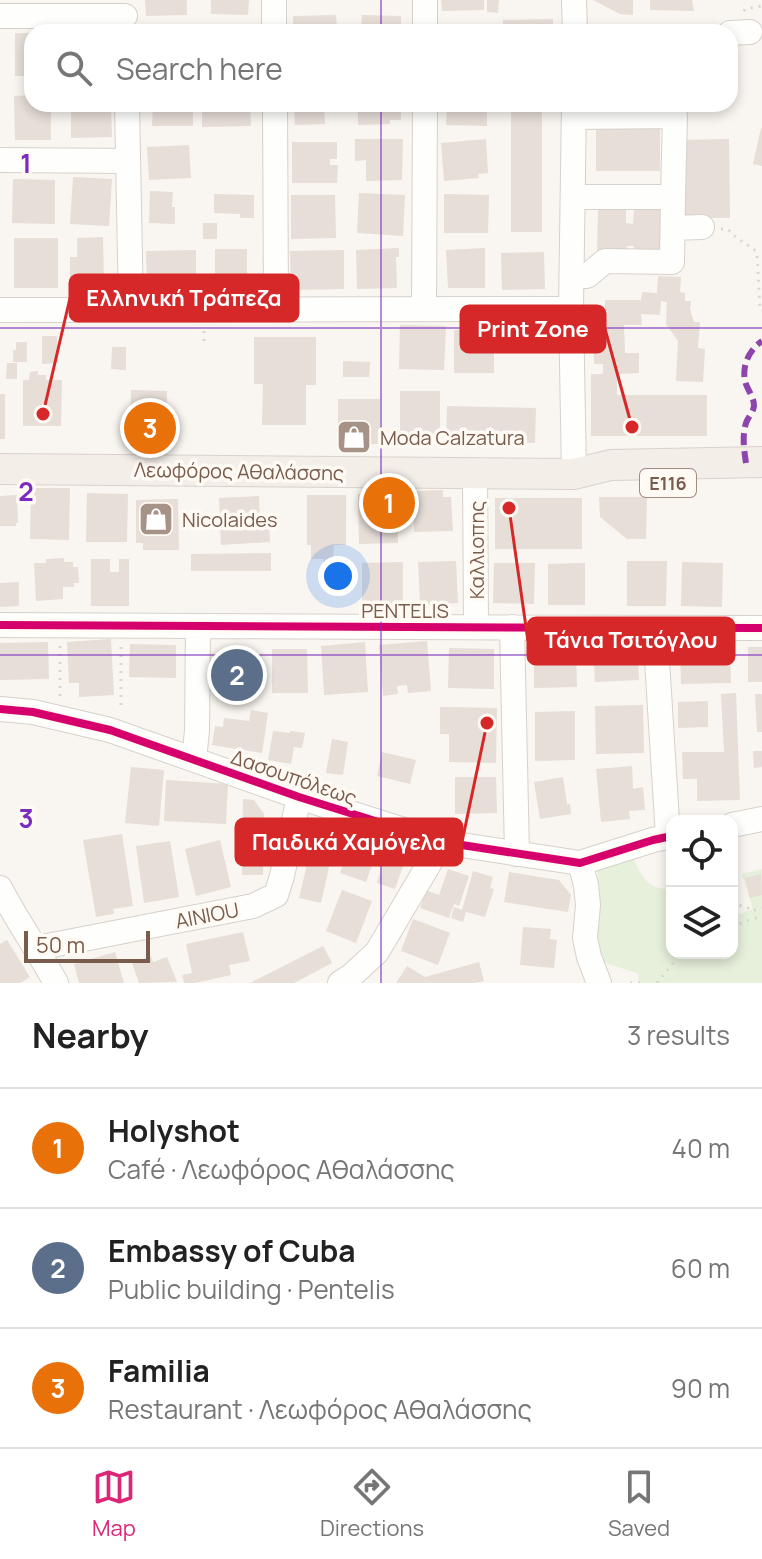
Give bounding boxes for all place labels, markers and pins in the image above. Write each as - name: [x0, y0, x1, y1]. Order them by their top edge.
- callout: Ελληνική Τράπεζα: [70, 275, 298, 321]
- callout: Print Zone: [461, 306, 605, 352]
- pin: 3: [124, 398, 176, 458]
- shop icon: Moda Calzatura: [335, 418, 373, 456]
- place label: Moda Calzatura: [380, 424, 525, 451]
- pin: 1: [363, 473, 415, 533]
- shop icon: Nicolaides: [137, 500, 175, 538]
- place label: Nicolaides: [182, 506, 277, 533]
- callout: Τάνια Τσιτόγλου: [528, 618, 734, 664]
- pin: 2: [211, 645, 263, 705]
- callout: Παιδικά Χαμόγελα: [236, 819, 462, 865]

